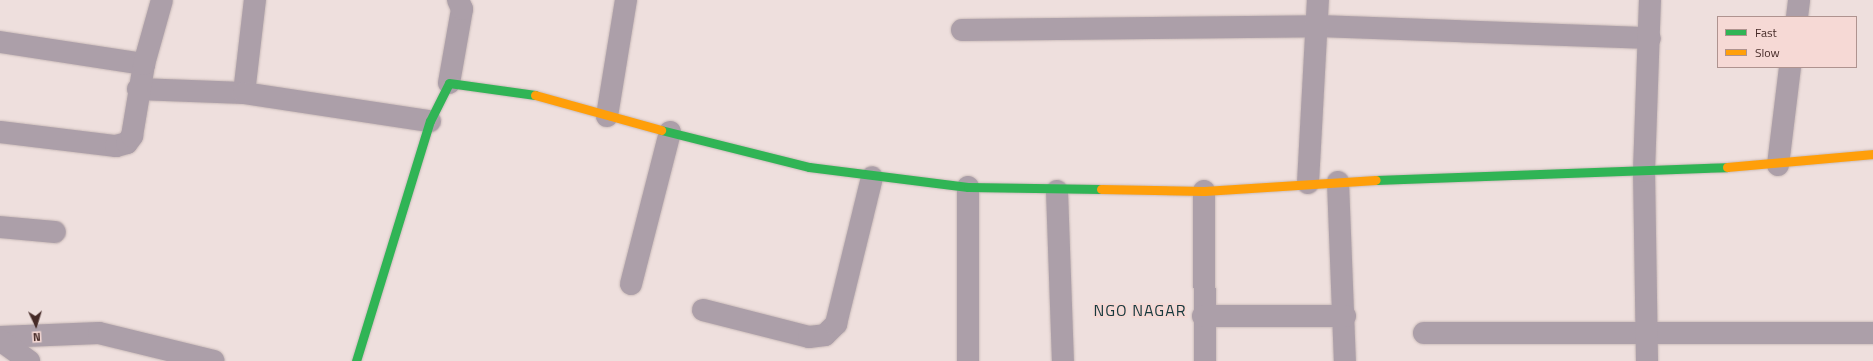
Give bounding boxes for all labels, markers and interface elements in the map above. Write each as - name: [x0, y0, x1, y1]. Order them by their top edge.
- legend: [1717, 16, 1857, 68]
- text: Fast: [1755, 23, 1777, 42]
- text: Slow: [1755, 43, 1780, 62]
- district label: NGO NAGAR: [1093, 300, 1187, 320]
- north arrow: [16, 305, 56, 345]
- text: N: [32, 329, 41, 345]

